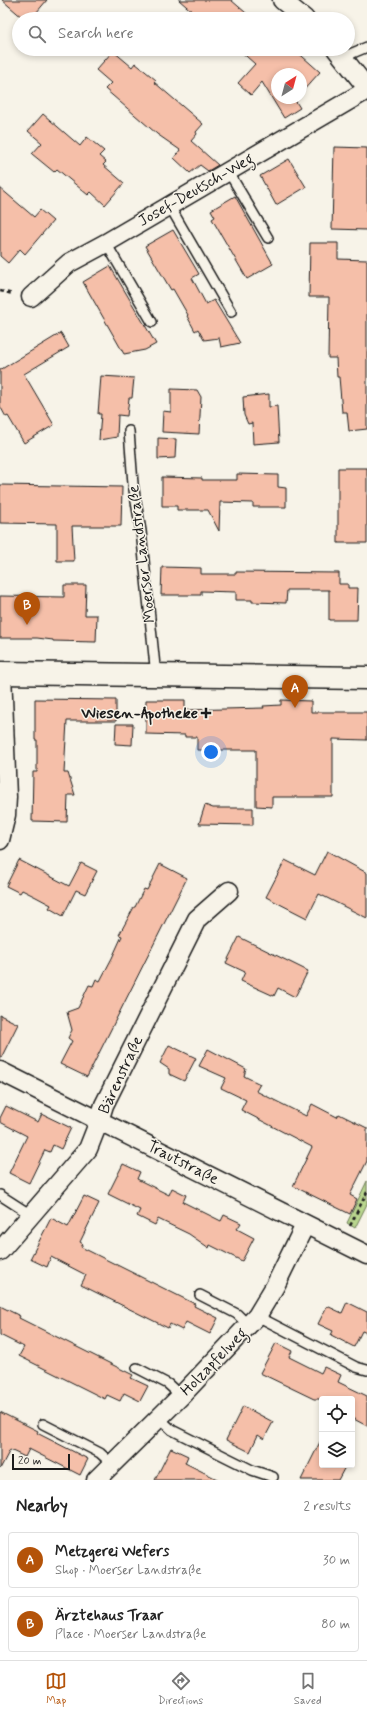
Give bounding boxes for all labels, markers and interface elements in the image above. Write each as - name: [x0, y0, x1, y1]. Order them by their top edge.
- search box: [12, 12, 355, 56]
- icon: search: [26, 23, 48, 45]
- text: Search here: [58, 24, 134, 44]
- north arrow: [271, 68, 307, 104]
- street label: Josef-Deutsch-Weg: [134, 148, 258, 233]
- street label: Moerser Landstraße: [123, 484, 161, 624]
- pin: B: [14, 592, 40, 625]
- pin: A: [282, 675, 308, 708]
- place label: Wiesen-Apotheke: [80, 703, 198, 725]
- marker: Wiesen-Apotheke: [201, 708, 211, 718]
- your location: [201, 742, 221, 762]
- street label: Bärenstraße: [94, 1032, 148, 1118]
- street label: Trautstraße: [144, 1136, 223, 1190]
- street label: Holzapfelweg: [176, 1323, 253, 1401]
- map controls: [319, 1396, 355, 1468]
- button: locate: [319, 1396, 355, 1432]
- button: layers: [319, 1432, 355, 1468]
- scale bar: [12, 1452, 70, 1471]
- text: 20 m: [18, 1454, 41, 1468]
- text: Nearby: [16, 1495, 68, 1517]
- text: 2 results: [304, 1498, 351, 1515]
- text: Metzgerei Wefers: [55, 1542, 169, 1562]
- text: A: [26, 1552, 34, 1569]
- text: 30 m: [323, 1552, 350, 1569]
- text: Shop · Moerser Landstraße: [55, 1562, 202, 1579]
- text: Ärztehaus Traar: [55, 1606, 163, 1626]
- text: B: [26, 1616, 34, 1633]
- text: 80 m: [321, 1616, 350, 1633]
- text: Place · Moerser Landstraße: [55, 1626, 206, 1643]
- tab: Map: [45, 1670, 67, 1708]
- tab: Directions: [158, 1670, 203, 1708]
- tab: Saved: [294, 1670, 322, 1708]

